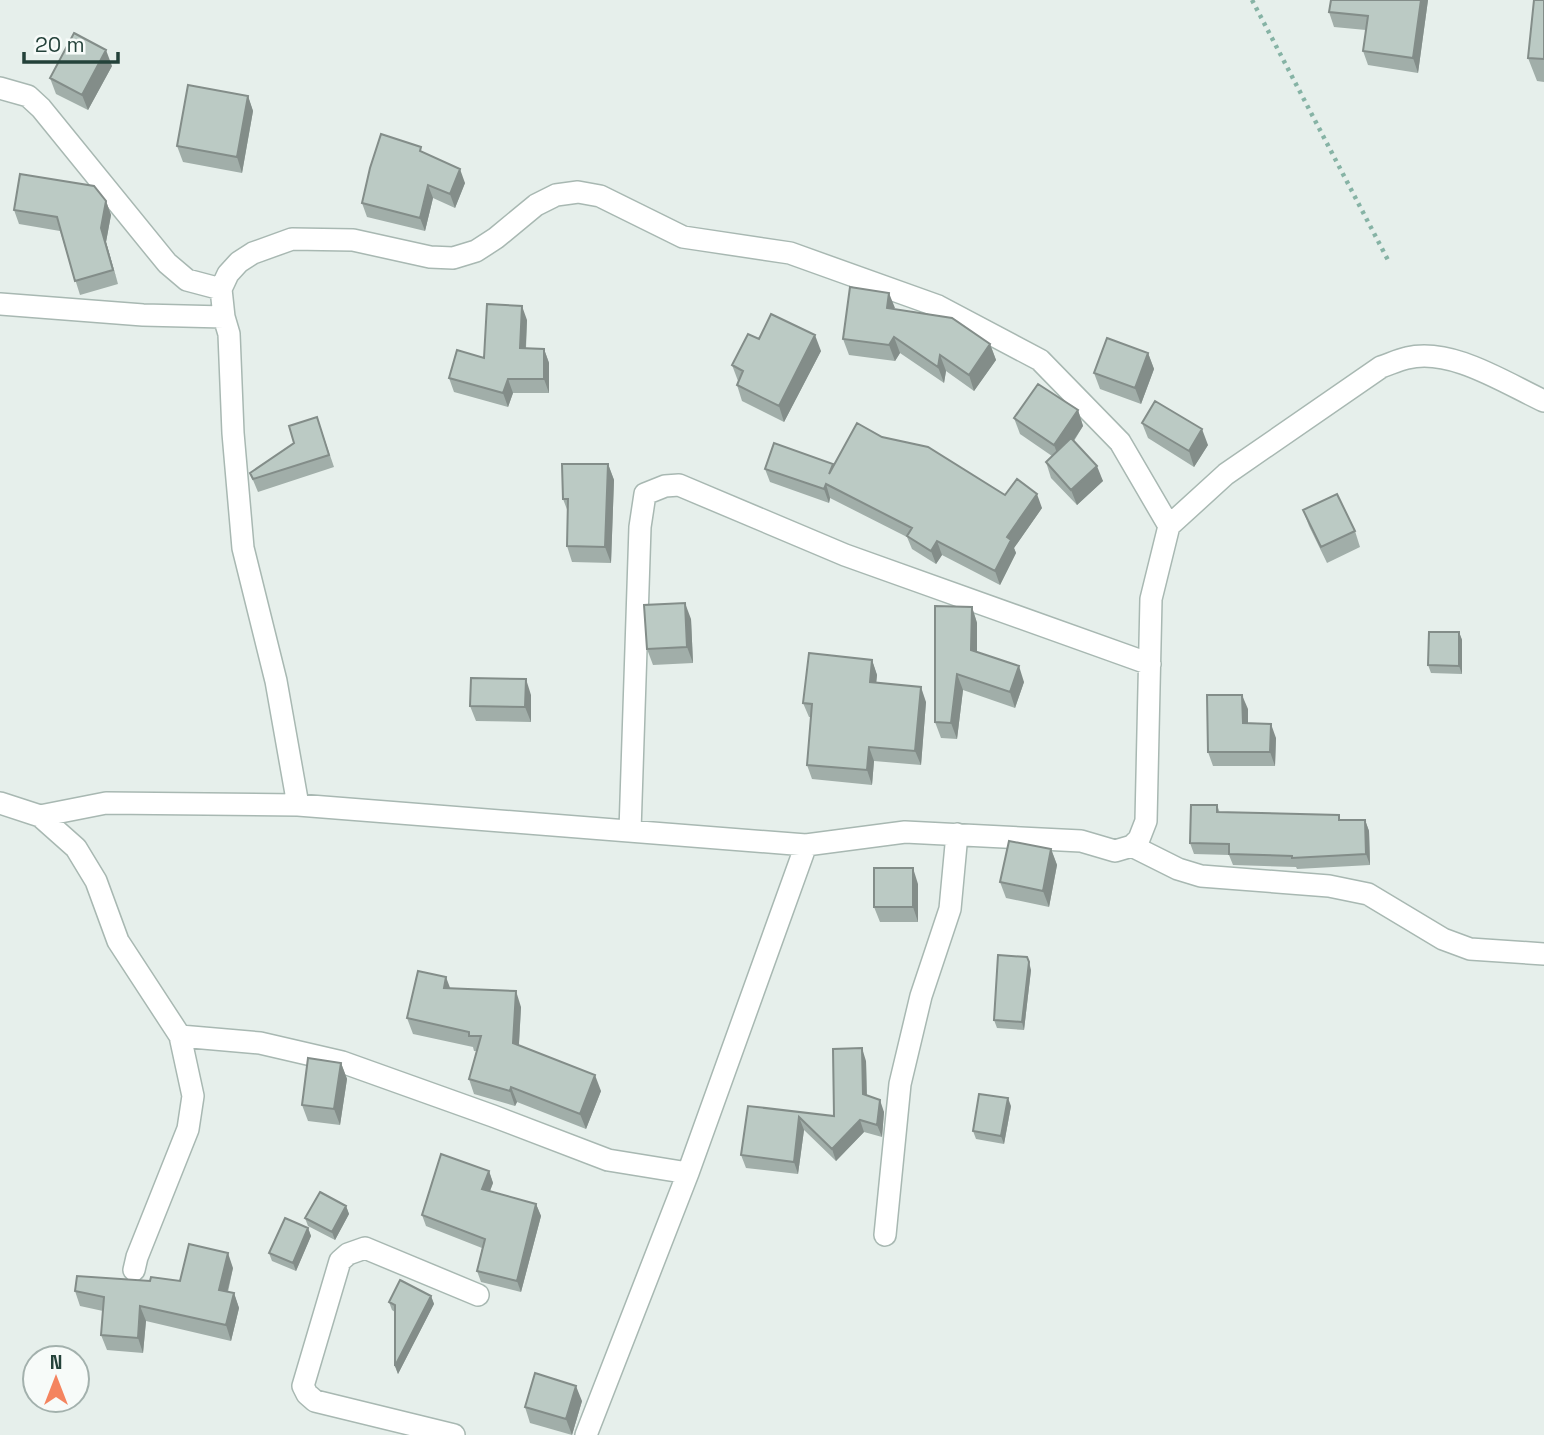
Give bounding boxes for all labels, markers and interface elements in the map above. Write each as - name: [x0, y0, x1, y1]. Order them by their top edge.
- scale bar: [24, 21, 119, 65]
- text: 20 m: [35, 31, 85, 58]
- north arrow: [21, 1344, 91, 1414]
- text: N: [50, 1350, 62, 1375]

